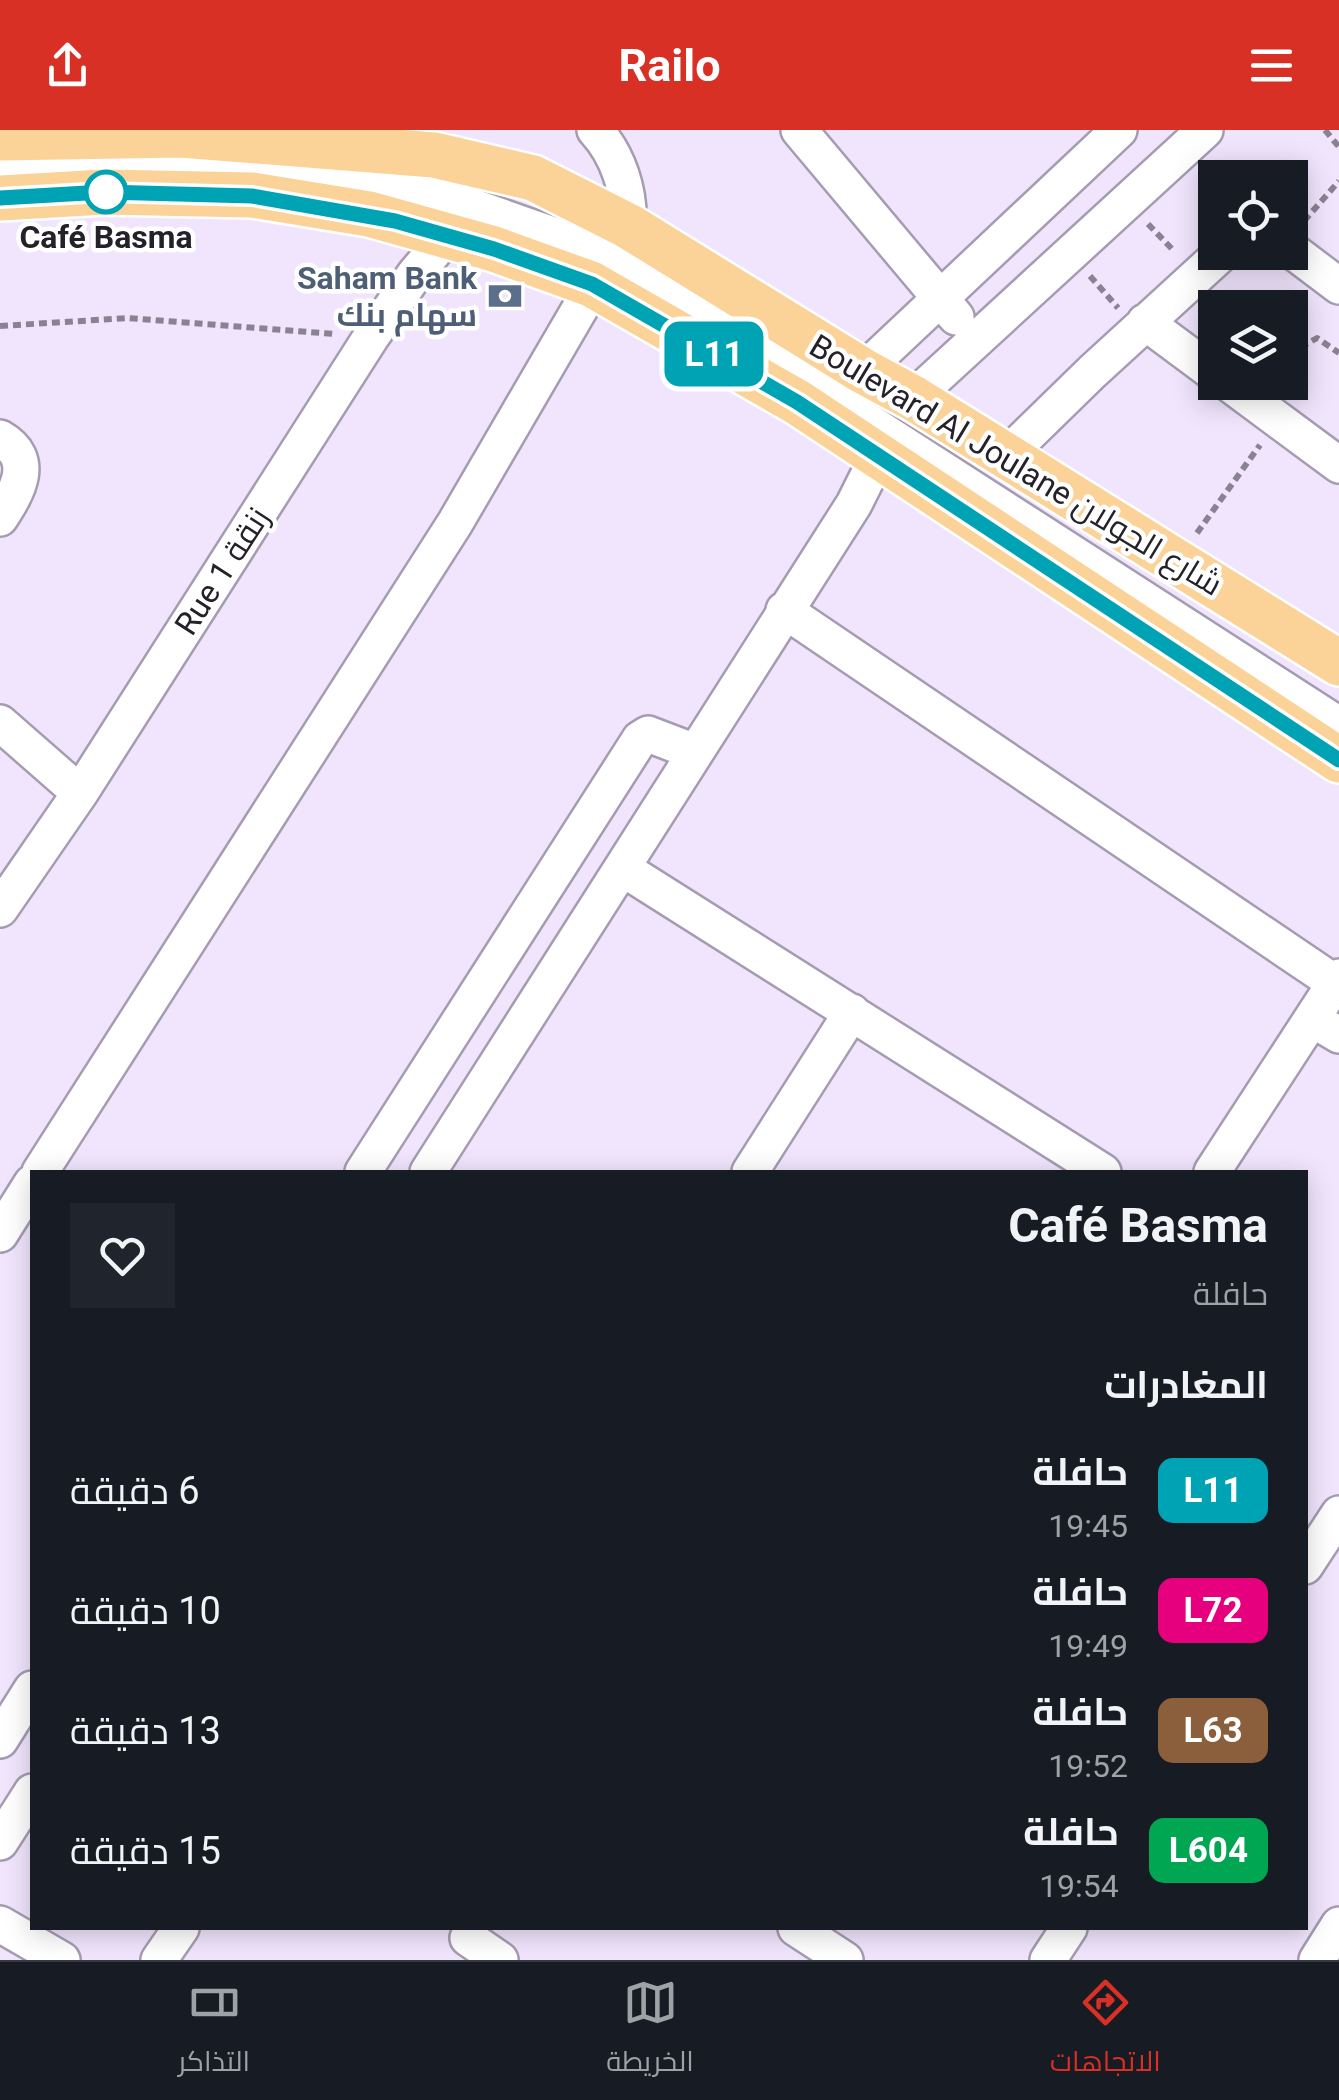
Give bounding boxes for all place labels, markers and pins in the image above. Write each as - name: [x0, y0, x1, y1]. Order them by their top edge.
- marker: Café Basma: [85, 171, 127, 213]
- place label: Café Basma: [19, 218, 193, 256]
- place label: Saham Bank سهام بنك: [297, 259, 478, 337]
- bank icon: Saham Bank سهام بنك: [486, 277, 524, 315]

